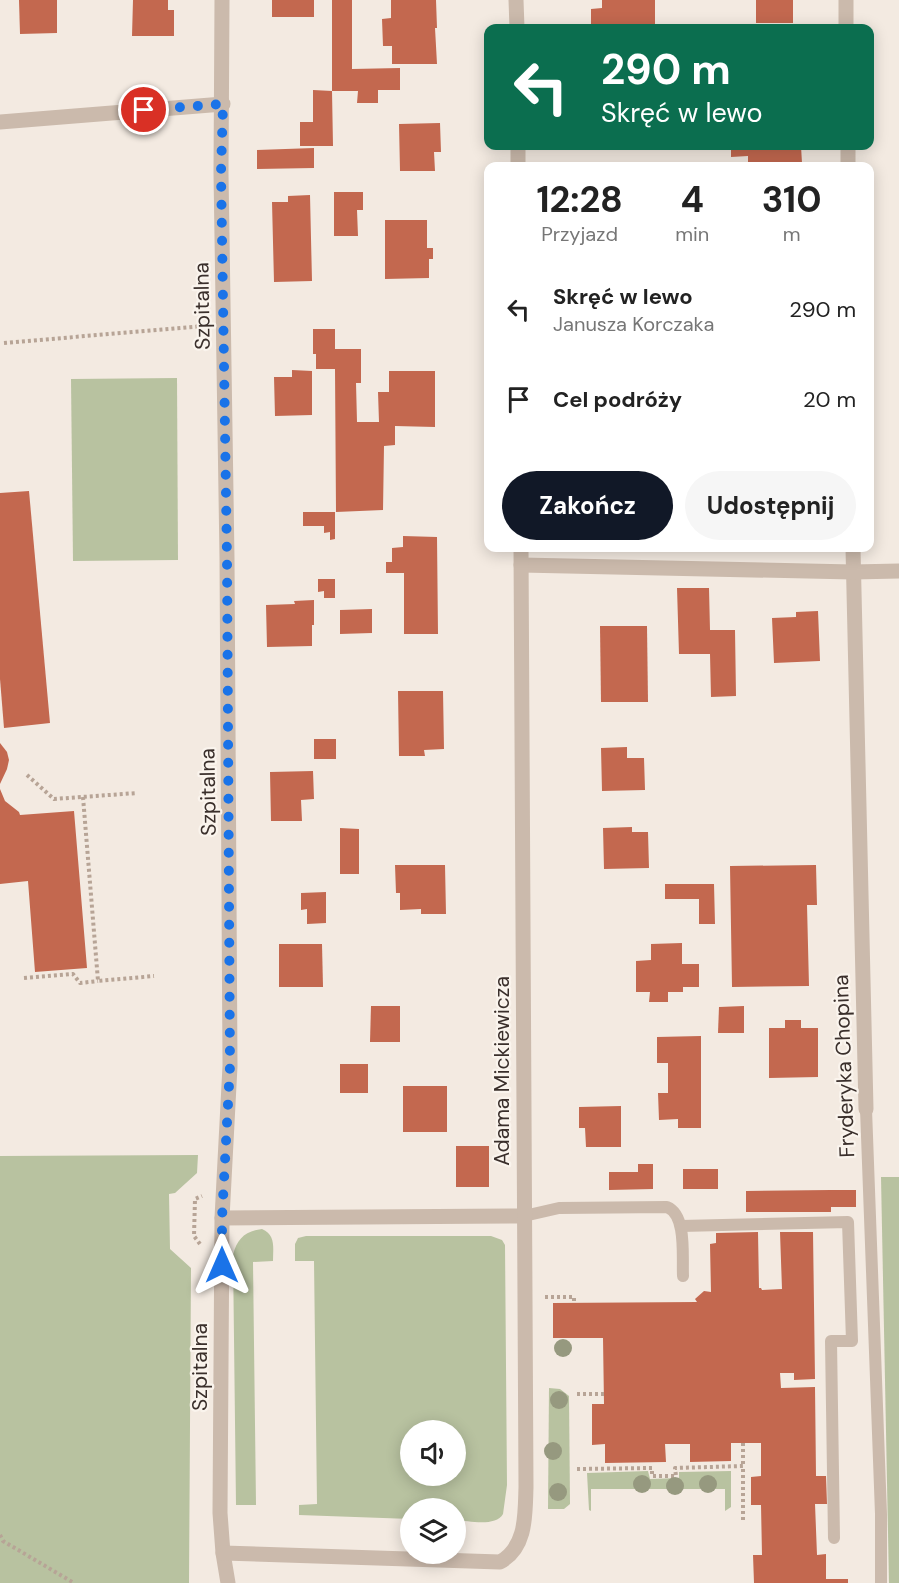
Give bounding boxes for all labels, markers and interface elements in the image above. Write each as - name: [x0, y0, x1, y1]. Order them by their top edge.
- text: 290 m: [601, 42, 731, 97]
- icon: left: [502, 48, 580, 126]
- pin: [118, 84, 169, 135]
- icon: arrive: [127, 93, 160, 126]
- text: Skręć w lewo: [601, 95, 762, 130]
- text: 12:28: [536, 176, 623, 223]
- text: 4: [680, 176, 704, 223]
- text: 310: [762, 176, 822, 223]
- text: Przyjazd: [541, 221, 618, 247]
- text: min: [675, 221, 709, 247]
- text: m: [783, 221, 801, 247]
- street label: Szpitalna: [187, 262, 217, 350]
- text: Skręć w lewo: [553, 282, 693, 311]
- icon: left: [502, 293, 535, 326]
- text: 290 m: [789, 295, 856, 324]
- text: Janusza Korczaka: [553, 311, 715, 337]
- icon: arrive: [502, 383, 535, 416]
- text: Cel podróży: [553, 385, 682, 414]
- text: 20 m: [803, 385, 856, 414]
- button: Zakończ: [502, 471, 673, 540]
- button: Udostępnij: [685, 471, 856, 540]
- street label: Szpitalna: [193, 748, 223, 836]
- street label: Fryderyka Chopina: [827, 974, 861, 1158]
- street label: Adama Mickiewicza: [488, 976, 516, 1166]
- position arrow: [190, 1233, 254, 1297]
- street label: Szpitalna: [186, 1323, 214, 1411]
- map controls: [400, 1420, 466, 1564]
- button: sound: [400, 1420, 466, 1486]
- button: layers: [400, 1498, 466, 1564]

